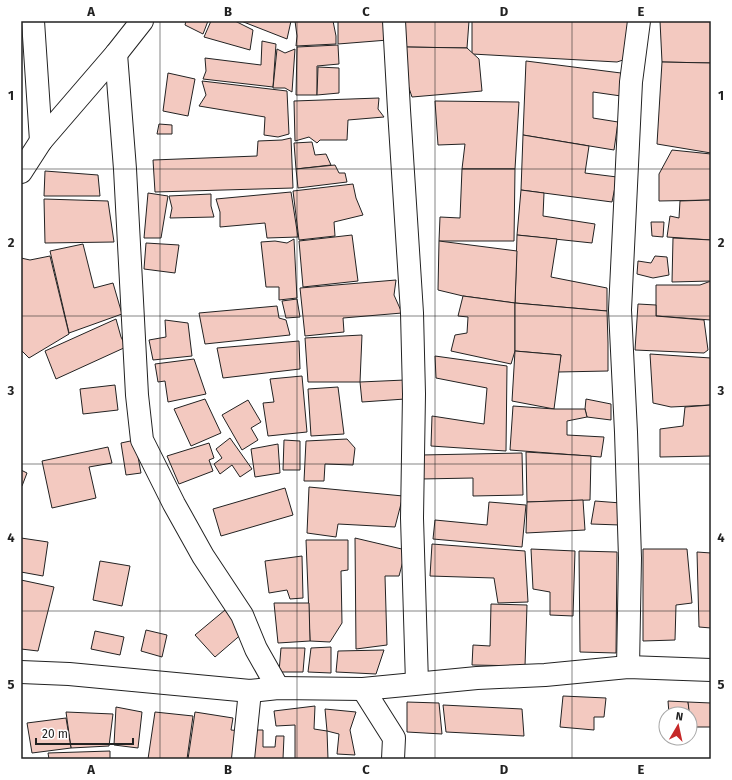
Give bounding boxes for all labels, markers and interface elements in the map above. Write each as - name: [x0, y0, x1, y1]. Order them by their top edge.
- text: A: [86, 4, 95, 19]
- text: B: [224, 4, 232, 19]
- text: C: [362, 4, 370, 19]
- text: D: [500, 4, 509, 19]
- text: E: [638, 4, 645, 19]
- text: 1: [8, 88, 14, 103]
- text: 1: [718, 88, 724, 103]
- text: 2: [8, 235, 15, 250]
- text: 2: [718, 235, 725, 250]
- text: 3: [7, 383, 15, 398]
- text: 3: [717, 383, 725, 398]
- text: 4: [7, 530, 15, 545]
- text: 4: [717, 530, 725, 545]
- text: 5: [8, 677, 15, 692]
- text: 5: [718, 677, 725, 692]
- north arrow: [658, 706, 698, 746]
- text: N: [675, 710, 684, 724]
- scale bar: [36, 720, 133, 746]
- text: 20 m: [42, 727, 68, 741]
- text: A: [86, 762, 95, 777]
- text: B: [224, 762, 232, 777]
- text: C: [362, 762, 370, 777]
- text: D: [500, 762, 509, 777]
- text: E: [638, 762, 645, 777]

